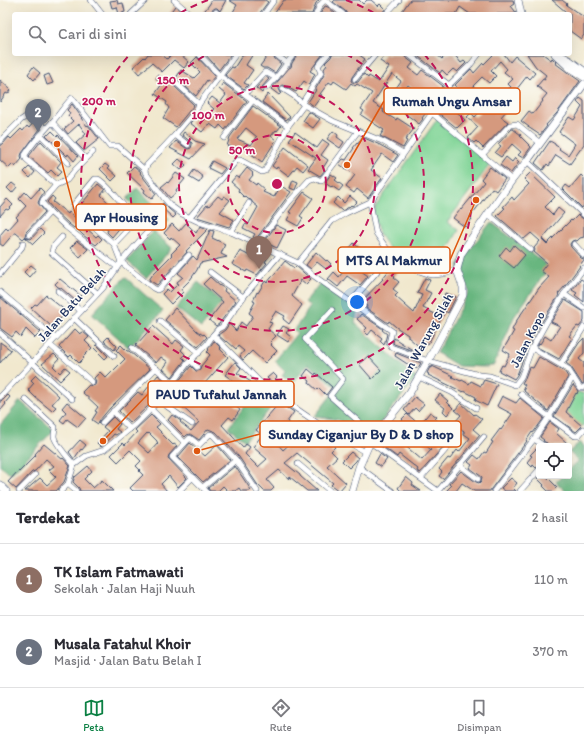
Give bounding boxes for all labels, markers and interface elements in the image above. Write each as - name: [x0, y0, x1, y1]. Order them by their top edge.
- search box: [12, 12, 572, 56]
- icon: search: [26, 23, 48, 45]
- text: Cari di sini: [58, 25, 127, 43]
- text: 150 m: [157, 73, 190, 87]
- callout: Rumah Ungu Amsar: [384, 88, 520, 114]
- text: Rumah Ungu Amsar: [392, 93, 512, 110]
- text: 200 m: [82, 94, 117, 108]
- pin: 2: [25, 99, 51, 132]
- text: 100 m: [191, 108, 225, 122]
- text: 50 m: [229, 143, 256, 157]
- centre of rings: [270, 177, 284, 191]
- callout: Apr Housing: [76, 204, 166, 230]
- text: Apr Housing: [83, 209, 159, 226]
- pin: 1: [246, 236, 272, 269]
- callout: MTS Al Makmur: [338, 247, 450, 273]
- text: MTS Al Makmur: [346, 252, 443, 269]
- street label: Jalan Batu Belah: [34, 264, 109, 344]
- street label: Jalan Warung Silah: [391, 290, 456, 392]
- your location: [347, 292, 367, 312]
- street label: Jalan Kopo: [507, 308, 548, 370]
- callout: PAUD Tufahul Jannah: [148, 381, 294, 407]
- text: PAUD Tufahul Jannah: [155, 386, 287, 403]
- callout: Sunday Ciganjur By D & D shop: [260, 421, 461, 447]
- text: Sunday Ciganjur By D & D shop: [268, 426, 454, 443]
- map controls: [536, 443, 572, 479]
- button: locate: [536, 443, 572, 479]
- text: Terdekat: [16, 507, 80, 527]
- text: 2 hasil: [532, 510, 568, 525]
- text: TK Islam Fatmawati: [54, 563, 184, 581]
- text: 1: [26, 572, 32, 587]
- text: 110 m: [534, 572, 568, 587]
- text: Sekolah · Jalan Haji Nuuh: [54, 581, 195, 596]
- text: Musala Fatahul Khoir: [54, 635, 191, 653]
- text: 2: [26, 644, 32, 659]
- text: 370 m: [533, 644, 568, 659]
- text: Masjid · Jalan Batu Belah I: [54, 653, 202, 668]
- tab: Peta: [83, 697, 105, 734]
- tab: Rute: [270, 697, 292, 734]
- tab: Disimpan: [457, 697, 501, 734]

